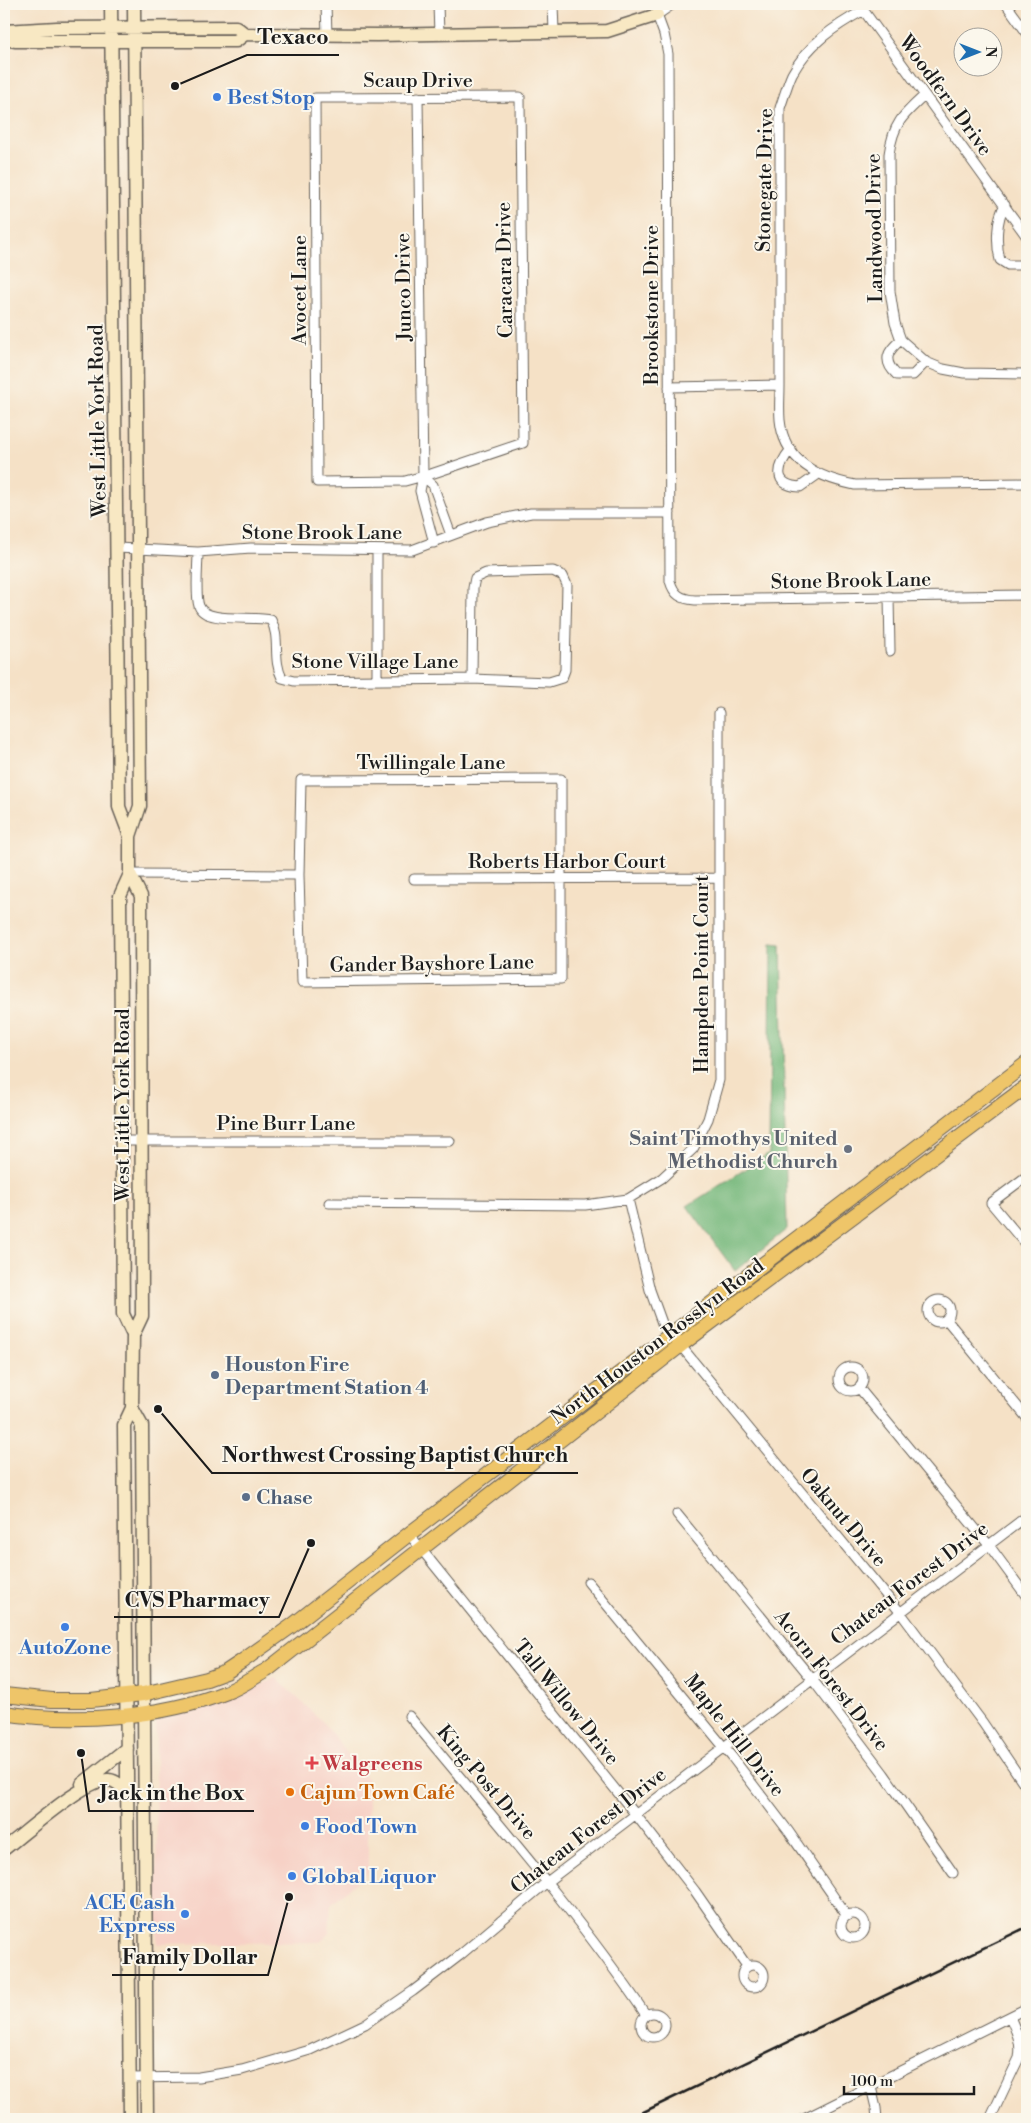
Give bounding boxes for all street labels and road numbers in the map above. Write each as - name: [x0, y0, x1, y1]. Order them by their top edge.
- street label: Woodfern Drive: [892, 30, 997, 161]
- street label: Scaup Drive: [363, 69, 473, 94]
- street label: Stonegate Drive: [752, 108, 779, 252]
- street label: Landwood Drive: [862, 153, 889, 303]
- street label: Caracara Drive: [492, 202, 519, 338]
- street label: Brookstone Drive: [640, 225, 665, 386]
- street label: Junco Drive: [391, 233, 418, 342]
- street label: Avocet Lane: [288, 235, 313, 346]
- street label: West Little York Road: [84, 323, 113, 519]
- street label: Stone Brook Lane: [242, 521, 402, 546]
- street label: Stone Brook Lane: [771, 568, 932, 595]
- street label: Stone Village Lane: [291, 650, 459, 675]
- street label: Twillingale Lane: [356, 751, 506, 776]
- street label: Roberts Harbor Court: [468, 850, 666, 875]
- street label: Hampden Point Court: [690, 875, 715, 1073]
- street label: Gander Bayshore Lane: [329, 950, 535, 979]
- street label: West Little York Road: [111, 1008, 136, 1203]
- street label: Pine Burr Lane: [216, 1112, 356, 1137]
- street label: North Houston Rosslyn Road: [546, 1253, 770, 1431]
- street label: Oaknut Drive: [794, 1463, 892, 1573]
- street label: Chateau Forest Drive: [826, 1517, 994, 1652]
- street label: Acorn Forest Drive: [767, 1605, 894, 1756]
- street label: Tall Willow Drive: [507, 1635, 624, 1771]
- street label: Maple Hill Drive: [678, 1670, 790, 1802]
- street label: King Post Drive: [431, 1720, 541, 1845]
- street label: Chateau Forest Drive: [506, 1763, 672, 1900]

